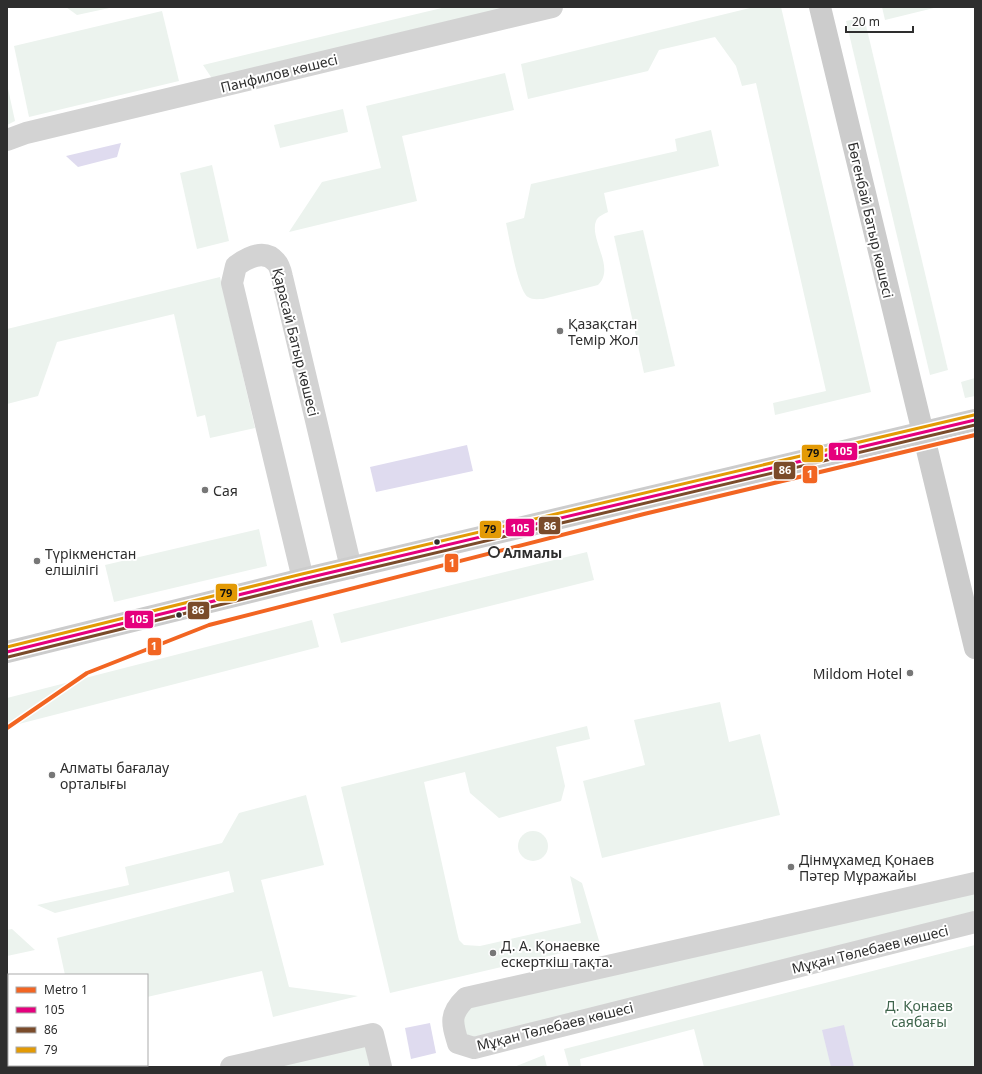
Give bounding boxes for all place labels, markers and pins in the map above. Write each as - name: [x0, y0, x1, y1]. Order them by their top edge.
- place label: Қазақстан Темір Жол: [568, 314, 638, 349]
- marker: Қазақстан Темір Жол: [555, 326, 565, 336]
- place label: Сая: [213, 481, 238, 500]
- marker: Сая: [200, 485, 210, 495]
- unlabelled marker: [432, 537, 442, 547]
- place label: Алмалы: [503, 543, 562, 562]
- place label: Түрікменстан елшілігі: [45, 544, 136, 579]
- marker: Алмалы: [488, 546, 500, 558]
- marker: Түрікменстан елшілігі: [32, 556, 42, 566]
- unlabelled marker: [174, 610, 184, 620]
- place label: Mildom Hotel: [813, 664, 902, 683]
- marker: Mildom Hotel: [905, 668, 915, 678]
- place label: Алматы бағалау орталығы: [60, 758, 170, 793]
- marker: Алматы бағалау орталығы: [47, 770, 57, 780]
- place label: Дінмұхамед Қонаев Пәтер Мұражайы: [799, 850, 934, 885]
- marker: Дінмұхамед Қонаев Пәтер Мұражайы: [786, 862, 796, 872]
- place label: Д. А. Қонаевке ескерткіш тақта.: [501, 936, 613, 971]
- marker: Д. А. Қонаевке ескерткіш тақта.: [488, 948, 498, 958]

